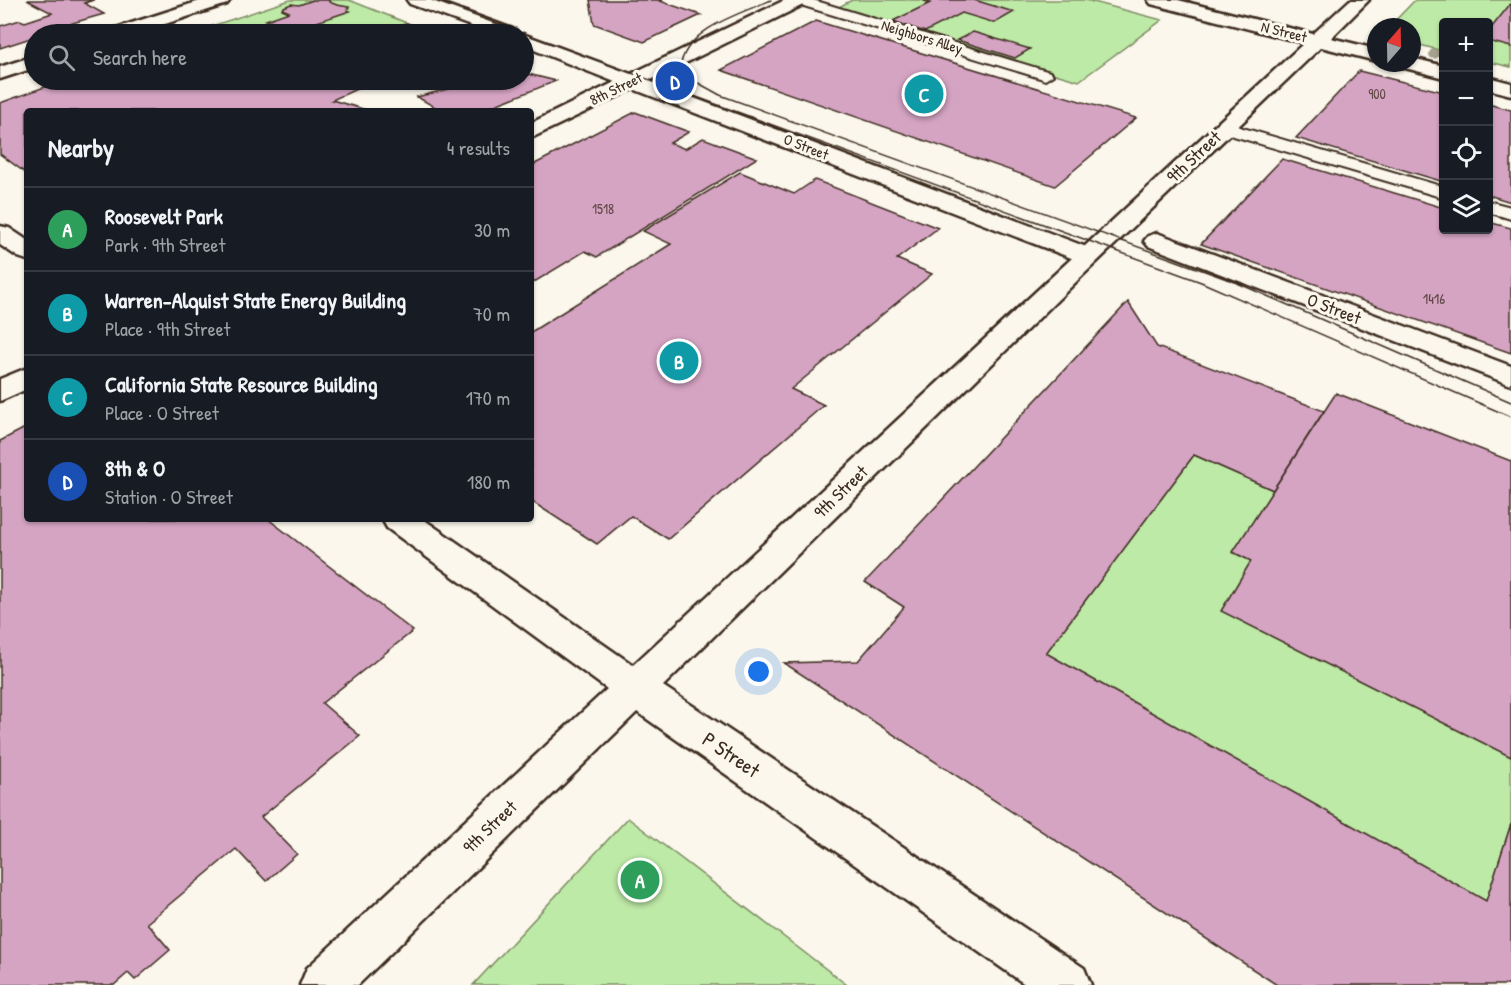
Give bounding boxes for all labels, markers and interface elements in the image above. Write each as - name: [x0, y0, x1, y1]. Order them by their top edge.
- street label: Neighbors Alley: [879, 14, 965, 59]
- street label: N Street: [1259, 16, 1310, 48]
- north arrow: [1367, 18, 1421, 72]
- map controls: [1439, 18, 1493, 234]
- button: +: [1439, 18, 1493, 72]
- search box: [24, 24, 534, 90]
- icon: search: [45, 41, 78, 74]
- text: Search here: [93, 42, 187, 72]
- pin: D: [656, 58, 694, 104]
- street label: 8th Street: [586, 66, 646, 110]
- pin: C: [904, 72, 944, 116]
- button: −: [1439, 72, 1493, 126]
- house number: 900: [1368, 84, 1386, 103]
- street label: 9th Street: [1161, 124, 1227, 188]
- button: locate: [1439, 126, 1493, 180]
- street label: O Street: [781, 128, 833, 165]
- text: Nearby: [48, 130, 114, 165]
- text: 4 results: [447, 134, 510, 161]
- button: layers: [1439, 180, 1493, 234]
- house number: 1518: [592, 199, 614, 218]
- text: Roosevelt Park: [105, 201, 223, 231]
- text: A: [63, 216, 72, 243]
- text: 30 m: [474, 216, 510, 243]
- text: Park · 9th Street: [105, 231, 225, 258]
- text: Warren-Alquist State Energy Building: [105, 285, 406, 315]
- street label: O Street: [1304, 287, 1366, 331]
- house number: 1416: [1423, 288, 1445, 309]
- text: B: [62, 300, 73, 327]
- text: 70 m: [473, 300, 510, 327]
- text: Place · 9th Street: [105, 315, 230, 342]
- pin: B: [660, 338, 698, 384]
- text: California State Resource Building: [105, 369, 378, 399]
- text: C: [62, 384, 73, 411]
- text: 170 m: [466, 384, 510, 411]
- text: Place · O Street: [105, 399, 219, 426]
- text: 8th & O: [105, 453, 165, 483]
- street label: 9th Street: [808, 459, 874, 524]
- text: D: [63, 468, 72, 495]
- text: 180 m: [467, 468, 510, 495]
- text: Station · O Street: [105, 483, 233, 510]
- your location: [744, 657, 773, 686]
- street label: P Street: [697, 725, 766, 785]
- street label: 9th Street: [457, 794, 523, 859]
- pin: A: [620, 858, 660, 902]

